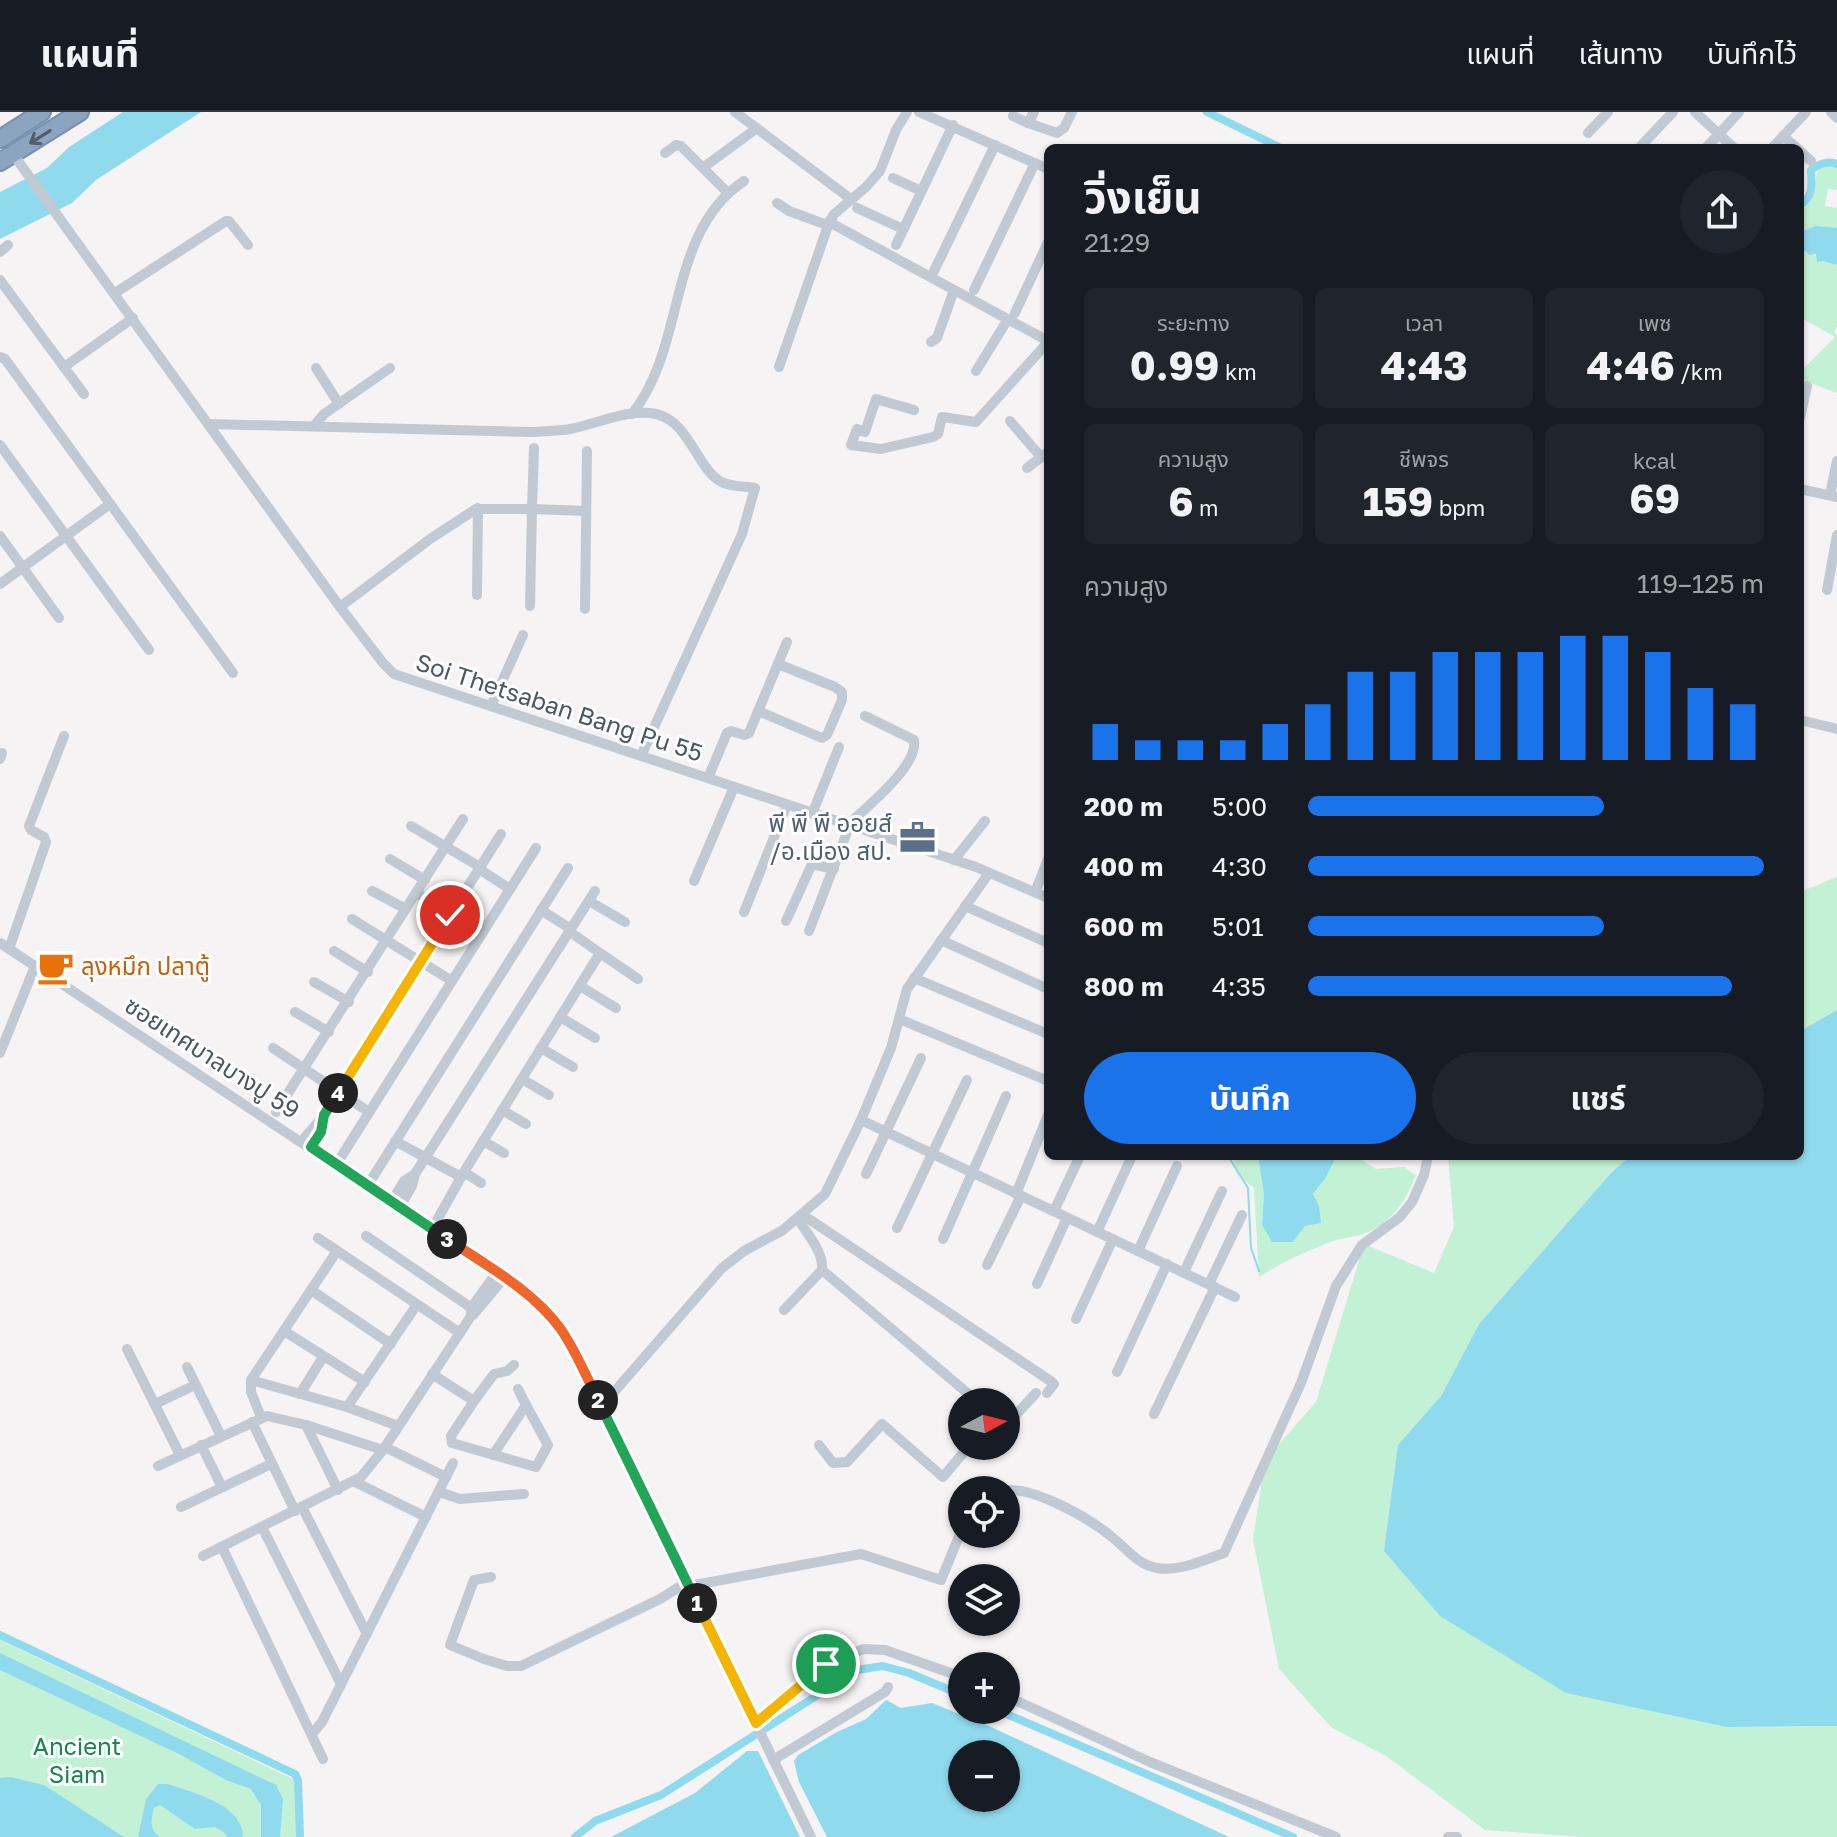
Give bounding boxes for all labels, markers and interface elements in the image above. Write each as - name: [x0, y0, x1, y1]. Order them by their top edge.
- text: แผนที่: [40, 30, 139, 75]
- text: แผนที่: [1466, 37, 1534, 70]
- text: เส้นทาง: [1578, 37, 1663, 70]
- text: บันทึกไว้: [1707, 37, 1797, 70]
- one-way arrow: [29, 129, 52, 145]
- text: วิ่งเย็น: [1084, 170, 1202, 223]
- button: share: [1680, 170, 1764, 254]
- text: 21:29: [1084, 227, 1150, 258]
- text: ระยะทาง: [1157, 309, 1230, 336]
- text: เวลา: [1405, 309, 1443, 336]
- text: เพซ: [1638, 309, 1671, 336]
- text: 0.99: [1130, 341, 1219, 389]
- text: 4:43: [1380, 341, 1468, 389]
- text: 4:46: [1587, 341, 1675, 389]
- text: km: [1219, 358, 1257, 385]
- text: /km: [1675, 358, 1723, 385]
- text: ความสูง: [1158, 445, 1229, 472]
- text: ชีพจร: [1399, 445, 1449, 472]
- text: kcal: [1633, 447, 1676, 474]
- text: 69: [1629, 474, 1680, 522]
- text: 6: [1168, 477, 1194, 525]
- text: 159: [1363, 477, 1433, 525]
- text: m: [1194, 494, 1219, 521]
- text: bpm: [1433, 494, 1485, 521]
- text: 119–125 m: [1637, 568, 1764, 599]
- text: ความสูง: [1084, 571, 1168, 602]
- street label: Soi Thetsaban Bang Pu 55: [412, 646, 707, 767]
- text: 200 m: [1084, 791, 1163, 822]
- text: 5:00: [1212, 791, 1267, 822]
- place label: พี พี พี ออยส์ /อ.เมือง สป.: [768, 808, 892, 865]
- office icon: พี พี พี ออยส์ /อ.เมือง สป.: [899, 819, 937, 857]
- text: 400 m: [1084, 851, 1163, 882]
- text: 4:30: [1212, 851, 1267, 882]
- pin: [416, 881, 484, 949]
- icon: check: [428, 893, 472, 937]
- text: 600 m: [1084, 911, 1164, 942]
- text: 5:01: [1212, 911, 1264, 942]
- cafe icon: ลุงหมึก ปลาตู้: [36, 948, 74, 986]
- place label: ลุงหมึก ปลาตู้: [81, 951, 210, 982]
- text: 800 m: [1084, 971, 1164, 1002]
- text: 4:35: [1212, 971, 1266, 1002]
- street label: ซอยเทศบาลบางปู 59: [119, 990, 305, 1126]
- button: บันทึก: [1084, 1052, 1416, 1144]
- button: แชร์: [1432, 1052, 1764, 1144]
- pin: 4: [318, 1073, 358, 1113]
- text: 4: [331, 1079, 345, 1106]
- pin: 3: [427, 1219, 467, 1259]
- text: 3: [440, 1225, 454, 1252]
- pin: 2: [578, 1380, 618, 1420]
- text: 2: [591, 1386, 605, 1413]
- north arrow: [948, 1388, 1020, 1460]
- map controls: [948, 1388, 1020, 1812]
- button: locate: [948, 1476, 1020, 1548]
- button: layers: [948, 1564, 1020, 1636]
- pin: 1: [677, 1583, 717, 1623]
- text: 1: [691, 1589, 703, 1616]
- pin: [792, 1630, 860, 1698]
- icon: arrive: [804, 1642, 848, 1686]
- button: +: [948, 1652, 1020, 1724]
- park label: Ancient Siam: [33, 1731, 121, 1788]
- button: −: [948, 1740, 1020, 1812]

